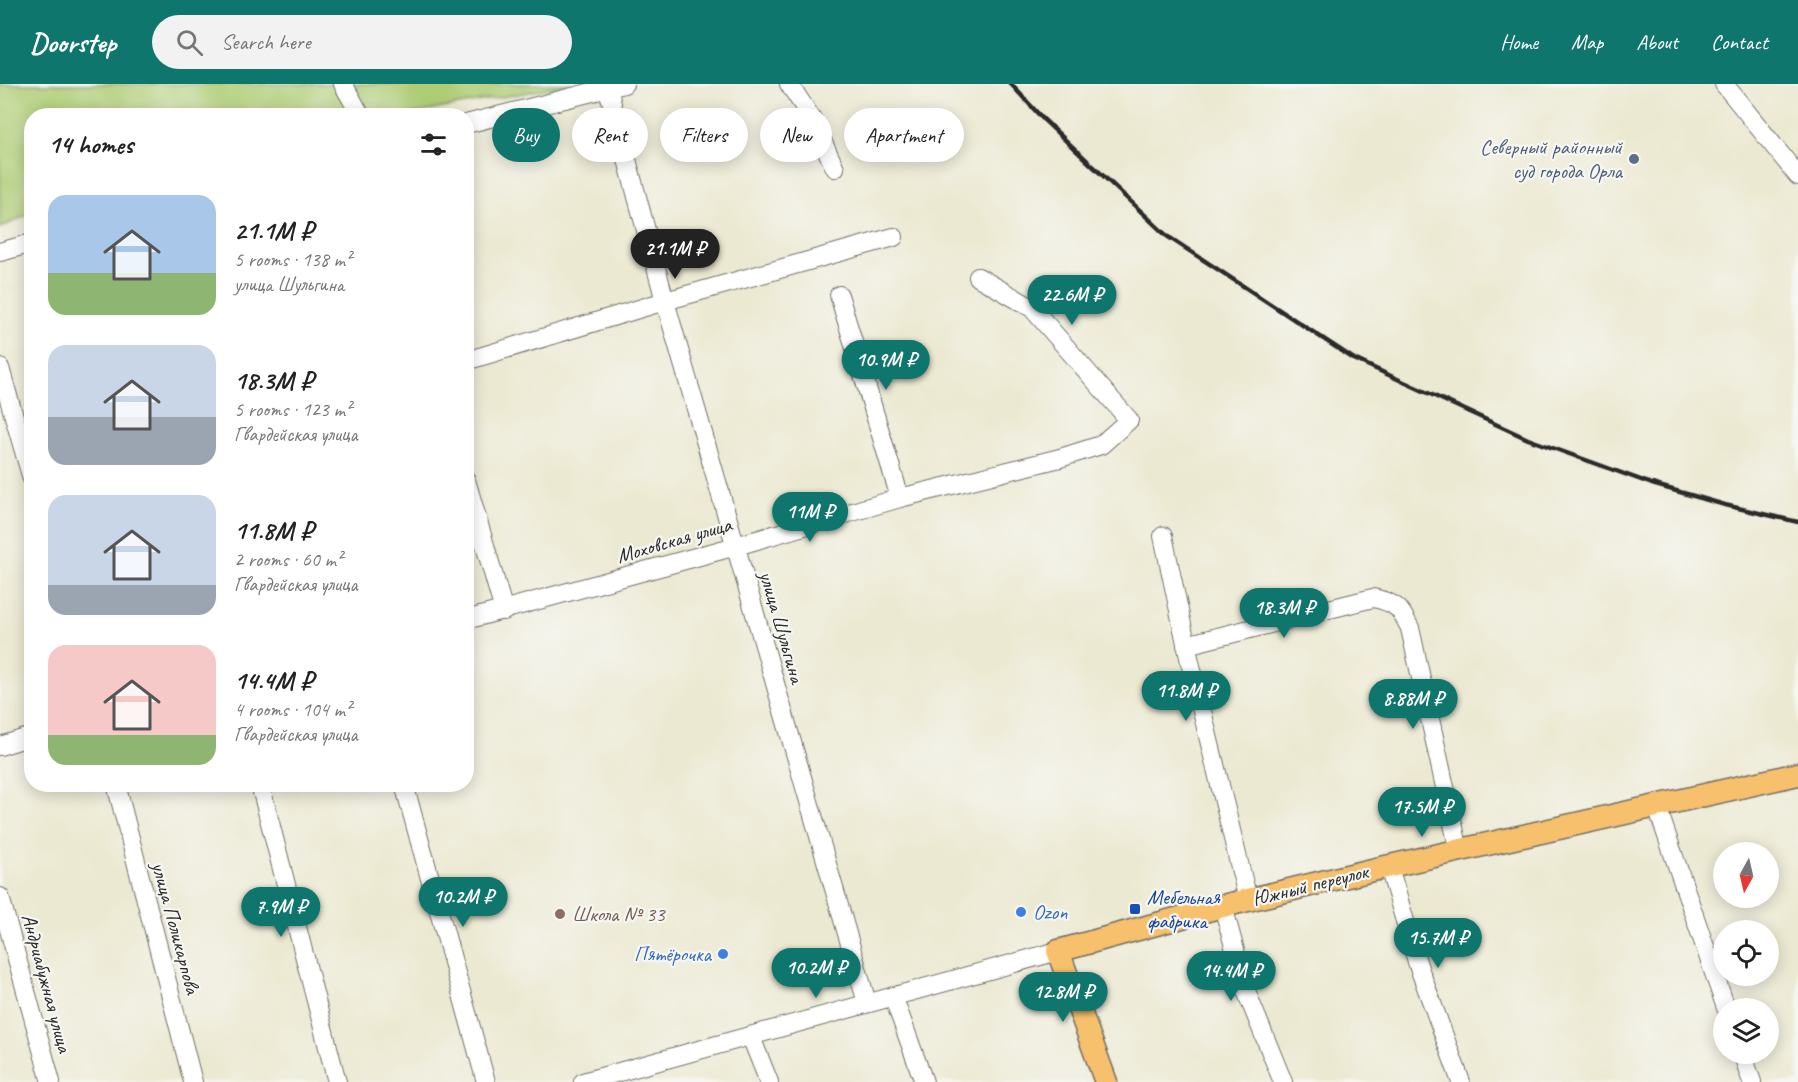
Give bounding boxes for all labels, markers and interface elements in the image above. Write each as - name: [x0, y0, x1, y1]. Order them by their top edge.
- search box: [152, 15, 572, 69]
- text: Doorstep: [30, 25, 116, 60]
- icon: search: [173, 26, 206, 59]
- text: Search here: [221, 28, 311, 56]
- text: Home: [1500, 29, 1538, 55]
- text: Map: [1571, 29, 1603, 55]
- text: About: [1636, 29, 1678, 55]
- text: Contact: [1711, 29, 1768, 55]
- chip: Buy: [492, 108, 560, 162]
- chip: Rent: [572, 108, 648, 162]
- chip: Filters: [660, 108, 748, 162]
- chip: New: [760, 108, 832, 162]
- chip: Apartment: [844, 108, 964, 162]
- text: 14 homes: [48, 128, 133, 161]
- icon: filters: [417, 128, 450, 161]
- place label: Северный районный суд города Орла: [1480, 134, 1624, 184]
- marker: Северный районный суд города Орла: [1627, 152, 1641, 166]
- text: 21.1M ₽: [234, 214, 313, 247]
- icon: home: [96, 219, 168, 291]
- pin: 21.1M ₽: [620, 229, 730, 280]
- text: 21.1M ₽: [645, 236, 705, 261]
- text: 5 rooms · 138 m²: [234, 247, 351, 272]
- text: улица Шульгина: [234, 272, 344, 297]
- pin: 22.6M ₽: [1017, 275, 1127, 326]
- text: 22.6M ₽: [1041, 282, 1103, 307]
- pin: 10.9M ₽: [831, 340, 941, 391]
- text: 10.9M ₽: [856, 347, 916, 372]
- text: 18.3M ₽: [234, 364, 313, 397]
- icon: home: [96, 369, 168, 441]
- text: 5 rooms · 123 m²: [234, 397, 351, 422]
- text: Гвардейская улица: [234, 422, 357, 447]
- pin: 11M ₽: [768, 492, 852, 543]
- text: 11M ₽: [786, 499, 834, 524]
- street label: Моховская улица: [613, 511, 736, 569]
- text: 11.8M ₽: [234, 514, 313, 547]
- icon: home: [96, 519, 168, 591]
- text: 2 rooms · 60 m²: [234, 547, 342, 572]
- street label: улица Шульгина: [753, 566, 811, 688]
- text: Гвардейская улица: [234, 572, 357, 597]
- pin: 18.3M ₽: [1229, 588, 1339, 639]
- text: 18.3M ₽: [1254, 595, 1314, 620]
- text: 14.4M ₽: [234, 664, 313, 697]
- icon: home: [96, 669, 168, 741]
- pin: 11.8M ₽: [1131, 671, 1241, 722]
- text: 11.8M ₽: [1156, 678, 1216, 703]
- pin: 8.88M ₽: [1358, 679, 1468, 730]
- text: 8.88M ₽: [1383, 686, 1443, 711]
- text: 4 rooms · 104 m²: [234, 697, 351, 722]
- text: Гвардейская улица: [234, 722, 357, 747]
- pin: 17.5M ₽: [1367, 787, 1477, 838]
- text: 17.5M ₽: [1392, 794, 1452, 819]
- north arrow: [1713, 842, 1779, 908]
- map controls: [1713, 842, 1779, 1064]
- street label: улица Поликарпова: [145, 857, 206, 998]
- street label: Южный переулок: [1250, 858, 1373, 912]
- pin: 10.2M ₽: [408, 877, 518, 928]
- text: 10.2M ₽: [433, 884, 493, 909]
- place label: Мебельная фабрика: [1147, 884, 1221, 934]
- pin: 7.9M ₽: [232, 887, 330, 938]
- text: 7.9M ₽: [255, 894, 307, 919]
- place label: Ozon: [1033, 899, 1068, 925]
- place label: Школа № 33: [572, 901, 666, 927]
- marker: Мебельная фабрика: [1128, 902, 1142, 916]
- marker: Ozon: [1014, 905, 1028, 919]
- marker: Школа № 33: [553, 907, 567, 921]
- street label: Андриабужная улица: [16, 911, 78, 1057]
- pin: 15.7M ₽: [1383, 918, 1493, 969]
- button: locate: [1713, 920, 1779, 986]
- text: 15.7M ₽: [1408, 925, 1468, 950]
- place label: Пятёрочка: [634, 941, 713, 967]
- marker: Пятёрочка: [716, 947, 730, 961]
- pin: 10.2M ₽: [761, 948, 871, 999]
- pin: 14.4M ₽: [1176, 951, 1286, 1002]
- text: 10.2M ₽: [786, 955, 846, 980]
- text: 14.4M ₽: [1201, 958, 1261, 983]
- pin: 12.8M ₽: [1008, 972, 1118, 1023]
- text: 12.8M ₽: [1033, 979, 1093, 1004]
- button: layers: [1713, 998, 1779, 1064]

